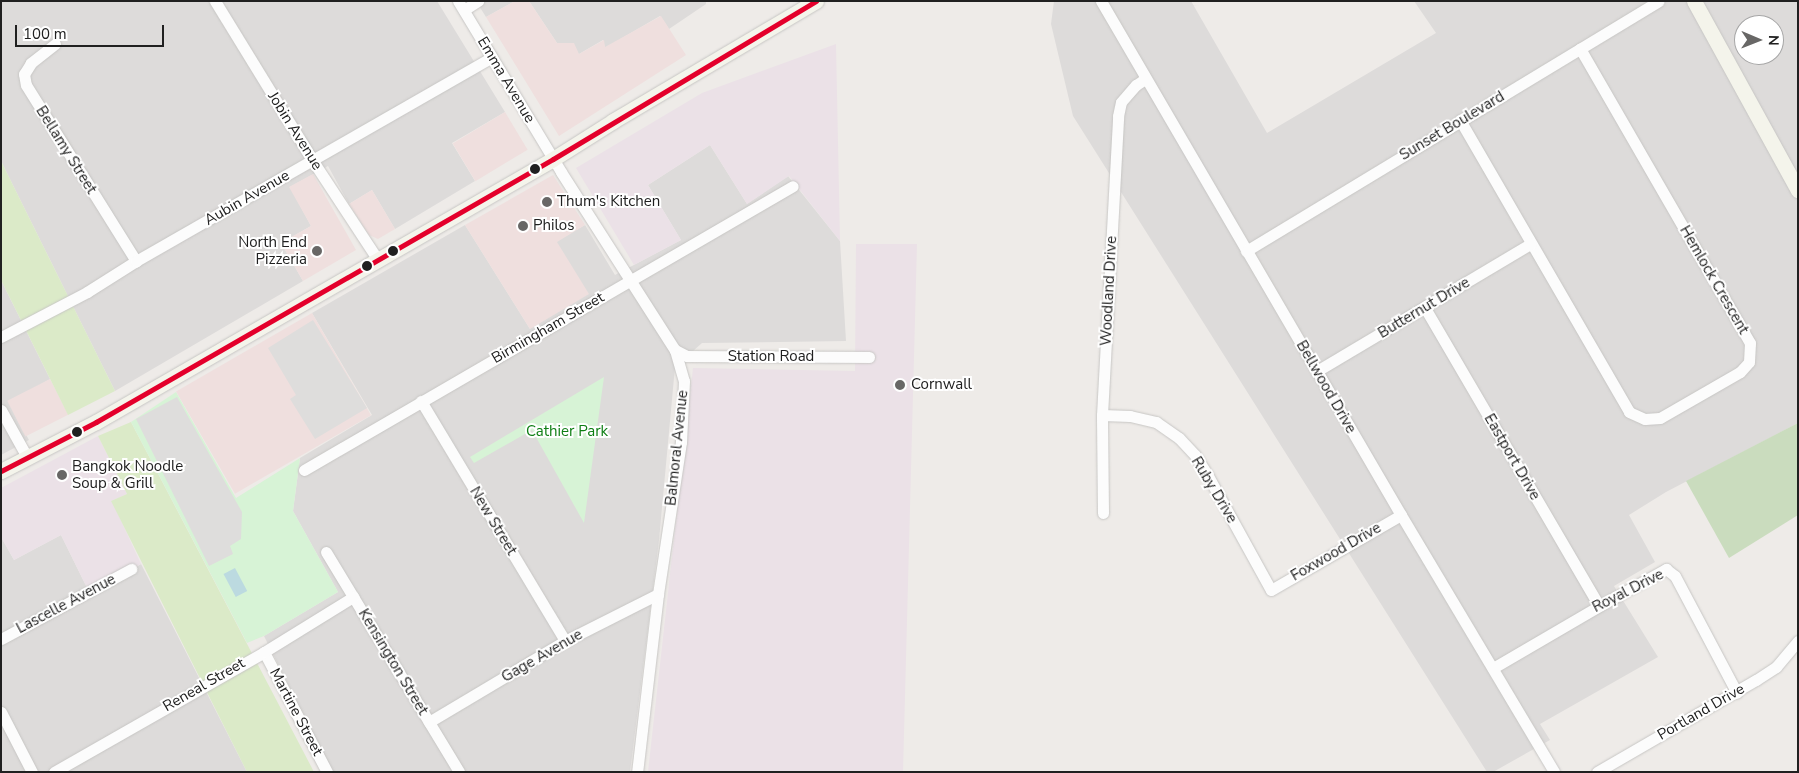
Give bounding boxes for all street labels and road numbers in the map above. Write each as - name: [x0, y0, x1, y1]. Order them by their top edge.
- street label: Emma Avenue: [473, 34, 539, 126]
- street label: Sunset Boulevard: [1396, 88, 1508, 164]
- street label: Jobin Avenue: [264, 89, 326, 173]
- street label: Bellamy Street: [32, 103, 100, 197]
- street label: Aubin Avenue: [201, 166, 293, 230]
- street label: Hemlock Crescent: [1676, 223, 1752, 337]
- street label: Woodland Drive: [1097, 236, 1121, 346]
- street label: Butternut Drive: [1375, 274, 1473, 342]
- street label: Birmingham Street: [489, 289, 607, 367]
- street label: Bellwood Drive: [1292, 337, 1360, 437]
- street label: Station Road: [728, 348, 814, 366]
- street label: Balmoral Avenue: [662, 389, 692, 507]
- street label: Eastport Drive: [1480, 411, 1544, 503]
- street label: Ruby Drive: [1187, 454, 1241, 526]
- street label: New Street: [466, 484, 520, 558]
- street label: Foxwood Drive: [1288, 519, 1384, 585]
- street label: Royal Drive: [1589, 565, 1667, 617]
- street label: Lascelle Avenue: [13, 570, 119, 638]
- street label: Kensington Street: [354, 606, 432, 718]
- street label: Gage Avenue: [498, 626, 586, 686]
- street label: Reneal Street: [160, 654, 248, 716]
- street label: Martine Street: [265, 665, 327, 759]
- street label: Portland Drive: [1654, 680, 1748, 744]

